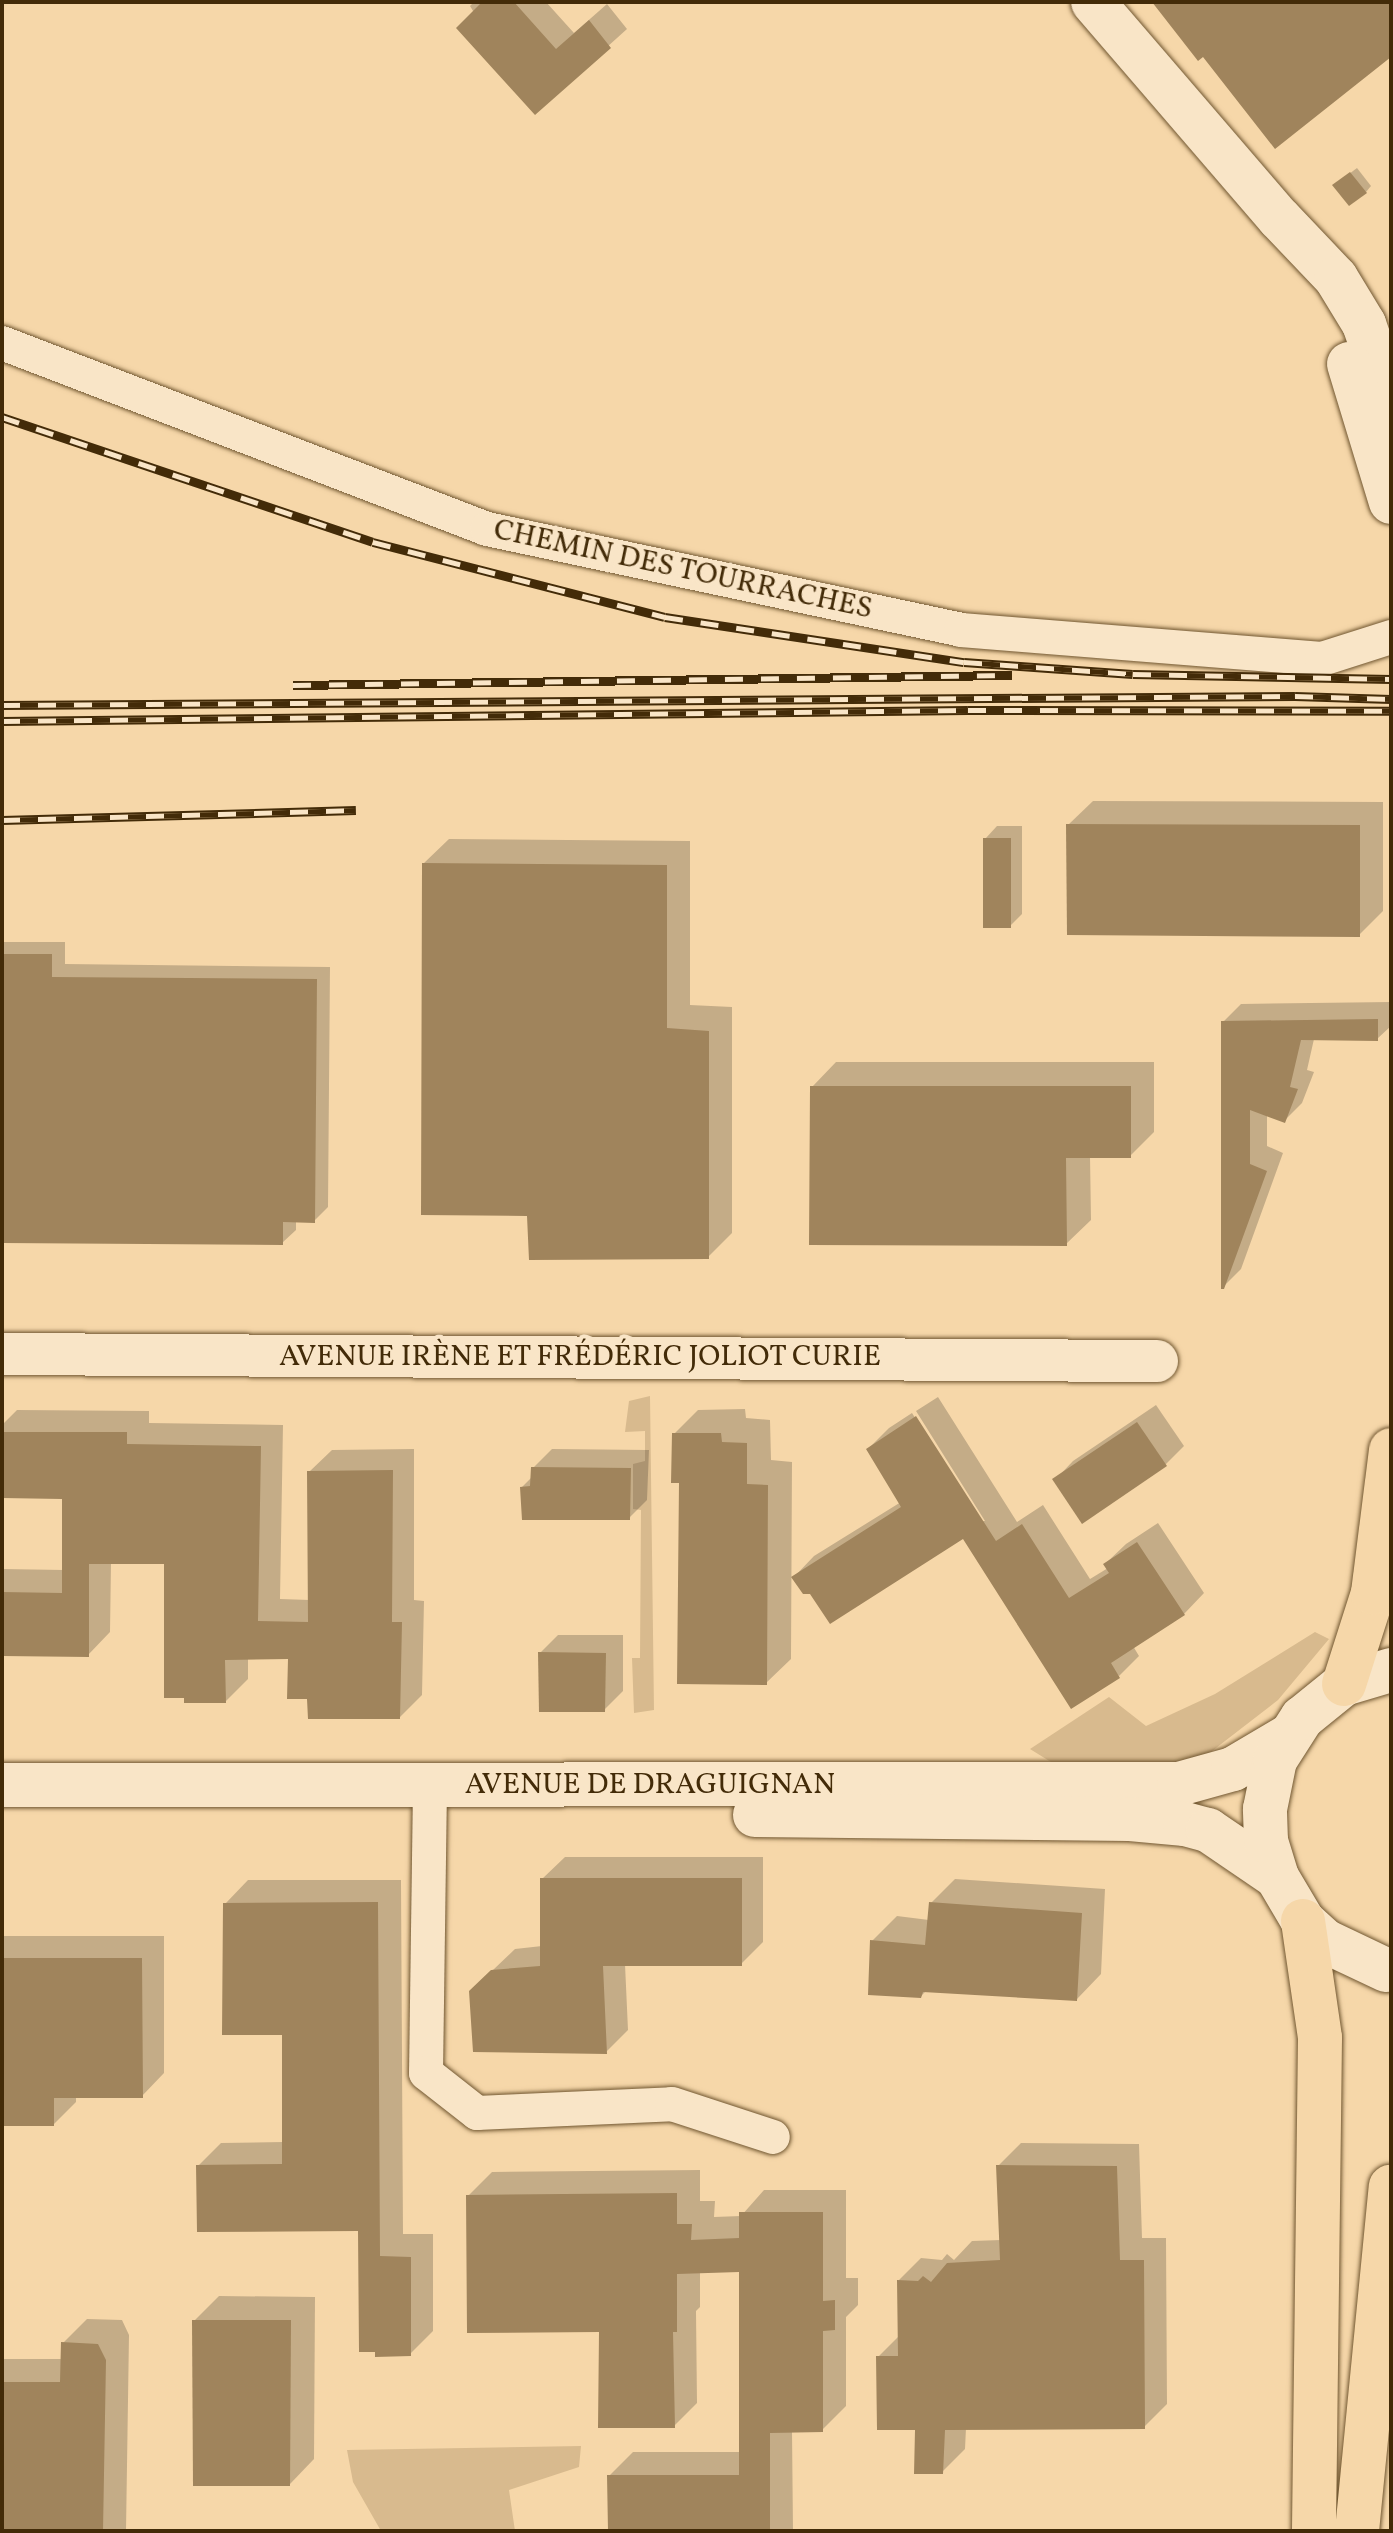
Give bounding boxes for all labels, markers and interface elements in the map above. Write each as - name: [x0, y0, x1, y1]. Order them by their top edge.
- street label: CHEMIN DES TOURRACHES: [490, 512, 876, 628]
- street label: AVENUE IRÈNE ET FRÉDÉRIC JOLIOT CURIE: [278, 1339, 882, 1375]
- street label: AVENUE DE DRAGUIGNAN: [465, 1767, 835, 1803]

